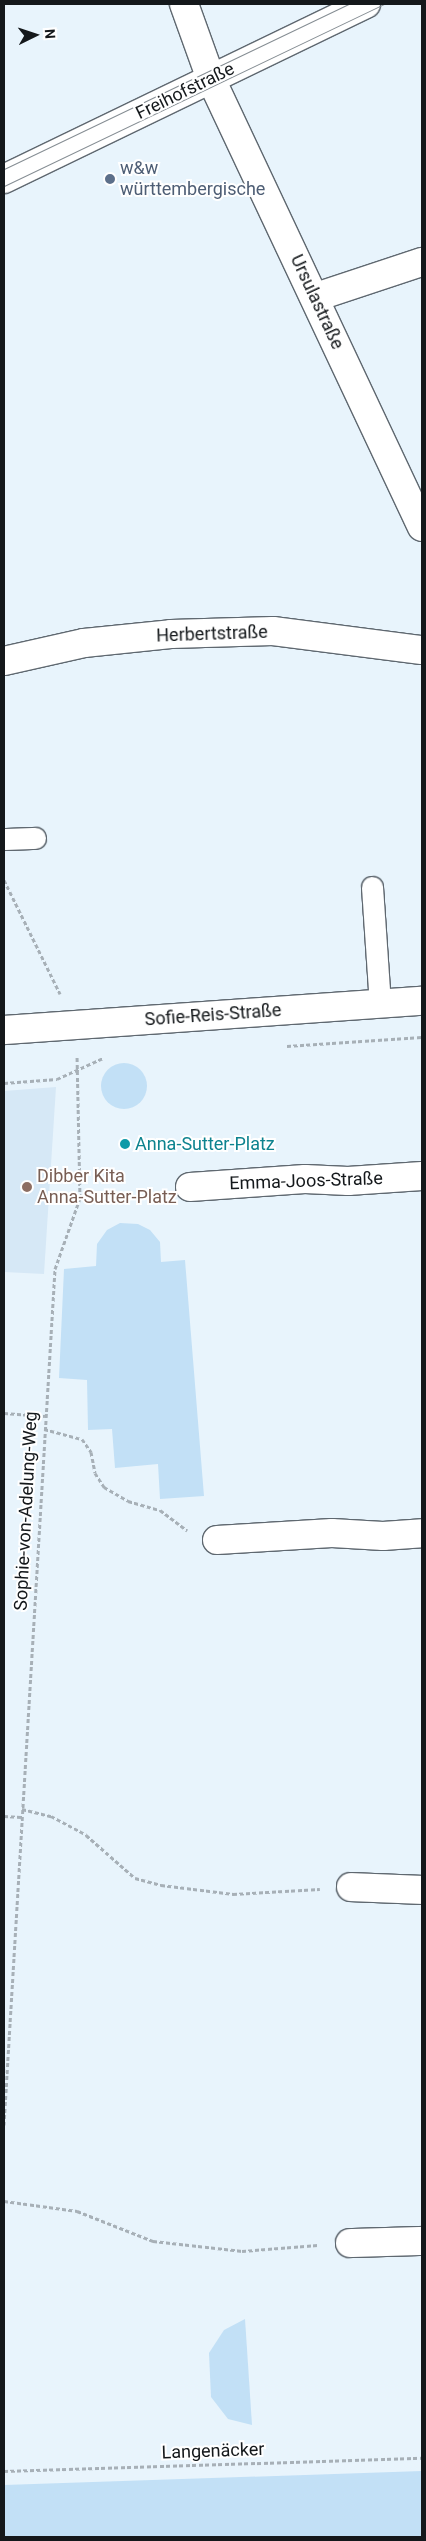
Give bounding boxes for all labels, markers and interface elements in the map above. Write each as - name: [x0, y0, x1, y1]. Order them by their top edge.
- north arrow: [10, 10, 60, 60]
- text: N: [42, 28, 58, 39]
- street label: Freihofstraße: [132, 58, 238, 124]
- place label: w&w württembergische: [120, 158, 265, 200]
- marker: w&w württembergische: [104, 173, 116, 185]
- street label: Ursulastraße: [286, 251, 348, 353]
- street label: Herbertstraße: [156, 621, 268, 647]
- street label: Sofie-Reis-Straße: [144, 999, 282, 1031]
- place label: Anna-Sutter-Platz: [135, 1133, 275, 1155]
- marker: Anna-Sutter-Platz: [119, 1138, 131, 1150]
- place label: Dibber Kita Anna-Sutter-Platz: [37, 1166, 177, 1208]
- street label: Emma-Joos-Straße: [229, 1168, 383, 1194]
- marker: Dibber Kita Anna-Sutter-Platz: [21, 1181, 33, 1193]
- street label: Sophie-von-Adelung-Weg: [10, 1411, 42, 1611]
- street label: Langenäcker: [161, 2438, 265, 2464]

